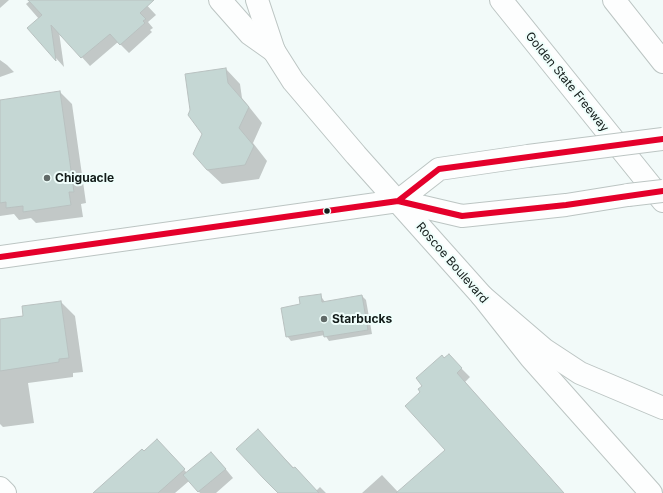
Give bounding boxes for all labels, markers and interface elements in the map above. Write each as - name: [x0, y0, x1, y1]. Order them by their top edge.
- street label: Golden State Freeway: [522, 29, 612, 135]
- place label: Chiguacle: [55, 171, 114, 185]
- marker: Chiguacle: [42, 173, 52, 183]
- unlabelled marker: [322, 206, 332, 216]
- street label: Roscoe Boulevard: [413, 220, 491, 306]
- place label: Starbucks: [332, 312, 392, 326]
- marker: Starbucks: [319, 314, 329, 324]

